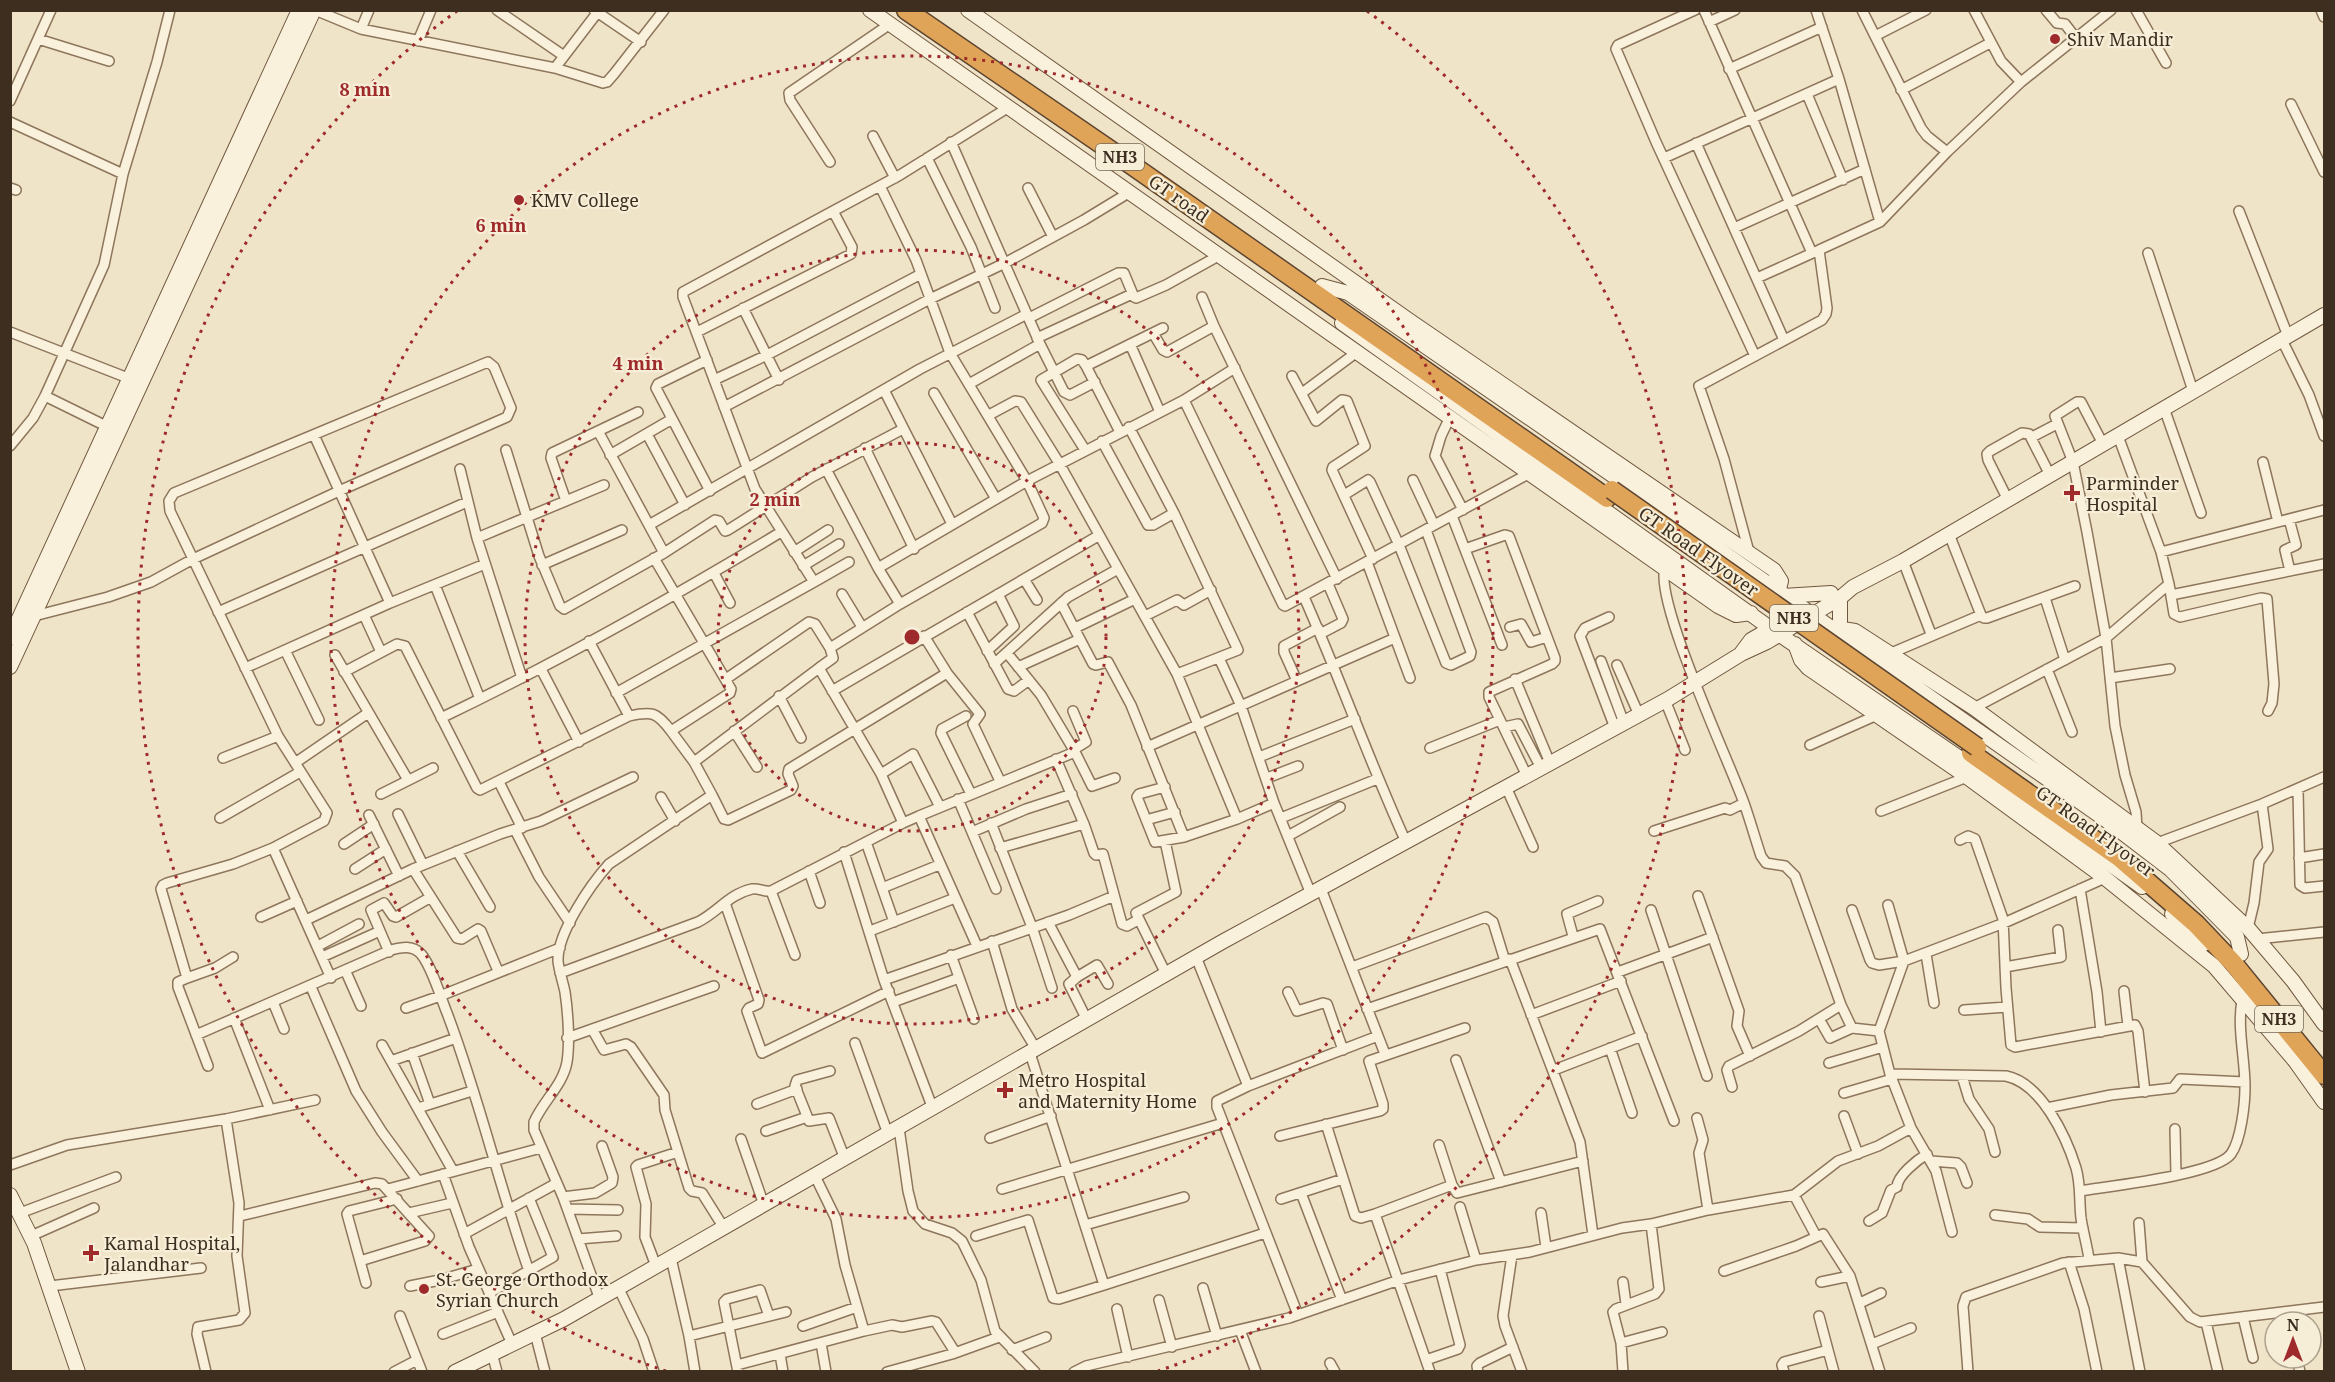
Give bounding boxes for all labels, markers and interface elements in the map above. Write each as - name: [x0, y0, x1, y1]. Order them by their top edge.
- place label: Shiv Mandir: [2067, 27, 2174, 51]
- marker: Shiv Mandir: [2048, 32, 2062, 46]
- text: 8 min: [340, 77, 390, 101]
- road number: NH3: [1096, 144, 1144, 170]
- street label: GT road: [1144, 169, 1214, 227]
- place label: KMV College: [531, 188, 639, 212]
- marker: KMV College: [512, 193, 526, 207]
- text: 6 min: [476, 213, 526, 237]
- text: 4 min: [613, 351, 663, 375]
- place label: Parminder Hospital: [2086, 471, 2180, 516]
- marker: Parminder Hospital: [2063, 484, 2081, 502]
- text: 2 min: [750, 487, 800, 511]
- street label: GT Road Flyover: [1634, 501, 1764, 602]
- road number: NH3: [1770, 605, 1818, 631]
- centre of rings: [902, 627, 922, 647]
- street label: GT Road Flyover: [2032, 780, 2161, 883]
- road number: NH3: [2255, 1006, 2303, 1032]
- place label: Metro Hospital and Maternity Home: [1018, 1068, 1197, 1113]
- marker: Metro Hospital and Maternity Home: [996, 1081, 1014, 1099]
- place label: Kamal Hospital, Jalandhar: [103, 1231, 240, 1276]
- marker: Kamal Hospital, Jalandhar: [82, 1244, 100, 1262]
- place label: St. George Orthodox Syrian Church: [436, 1267, 609, 1312]
- marker: St. George Orthodox Syrian Church: [417, 1282, 431, 1296]
- north arrow: [2263, 1310, 2323, 1370]
- text: N: [2287, 1314, 2300, 1336]

